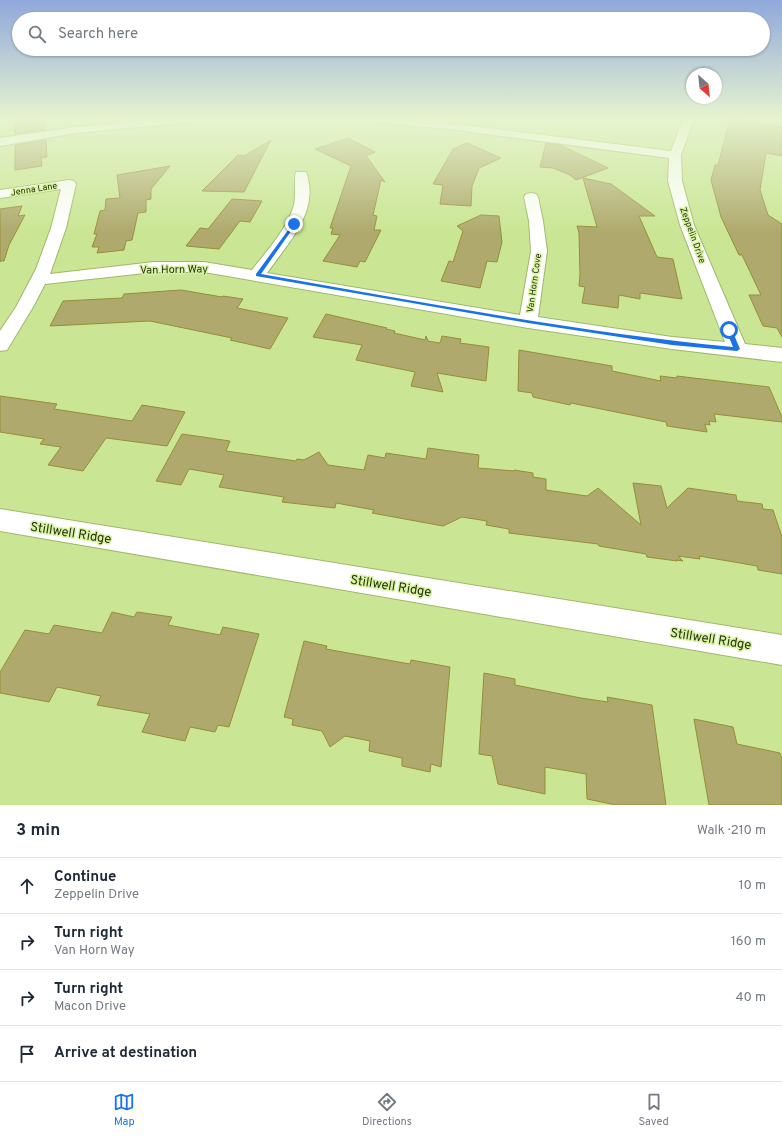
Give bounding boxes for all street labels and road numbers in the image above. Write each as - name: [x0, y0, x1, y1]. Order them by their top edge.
- street label: Jenna Lane: [10, 180, 58, 199]
- street label: Zeppelin Drive: [677, 206, 708, 265]
- street label: Van Horn Cove: [525, 253, 544, 313]
- street label: Van Horn Way: [140, 262, 208, 278]
- street label: Stillwell Ridge: [29, 520, 112, 548]
- street label: Stillwell Ridge: [349, 573, 432, 601]
- street label: Stillwell Ridge: [669, 626, 752, 654]

